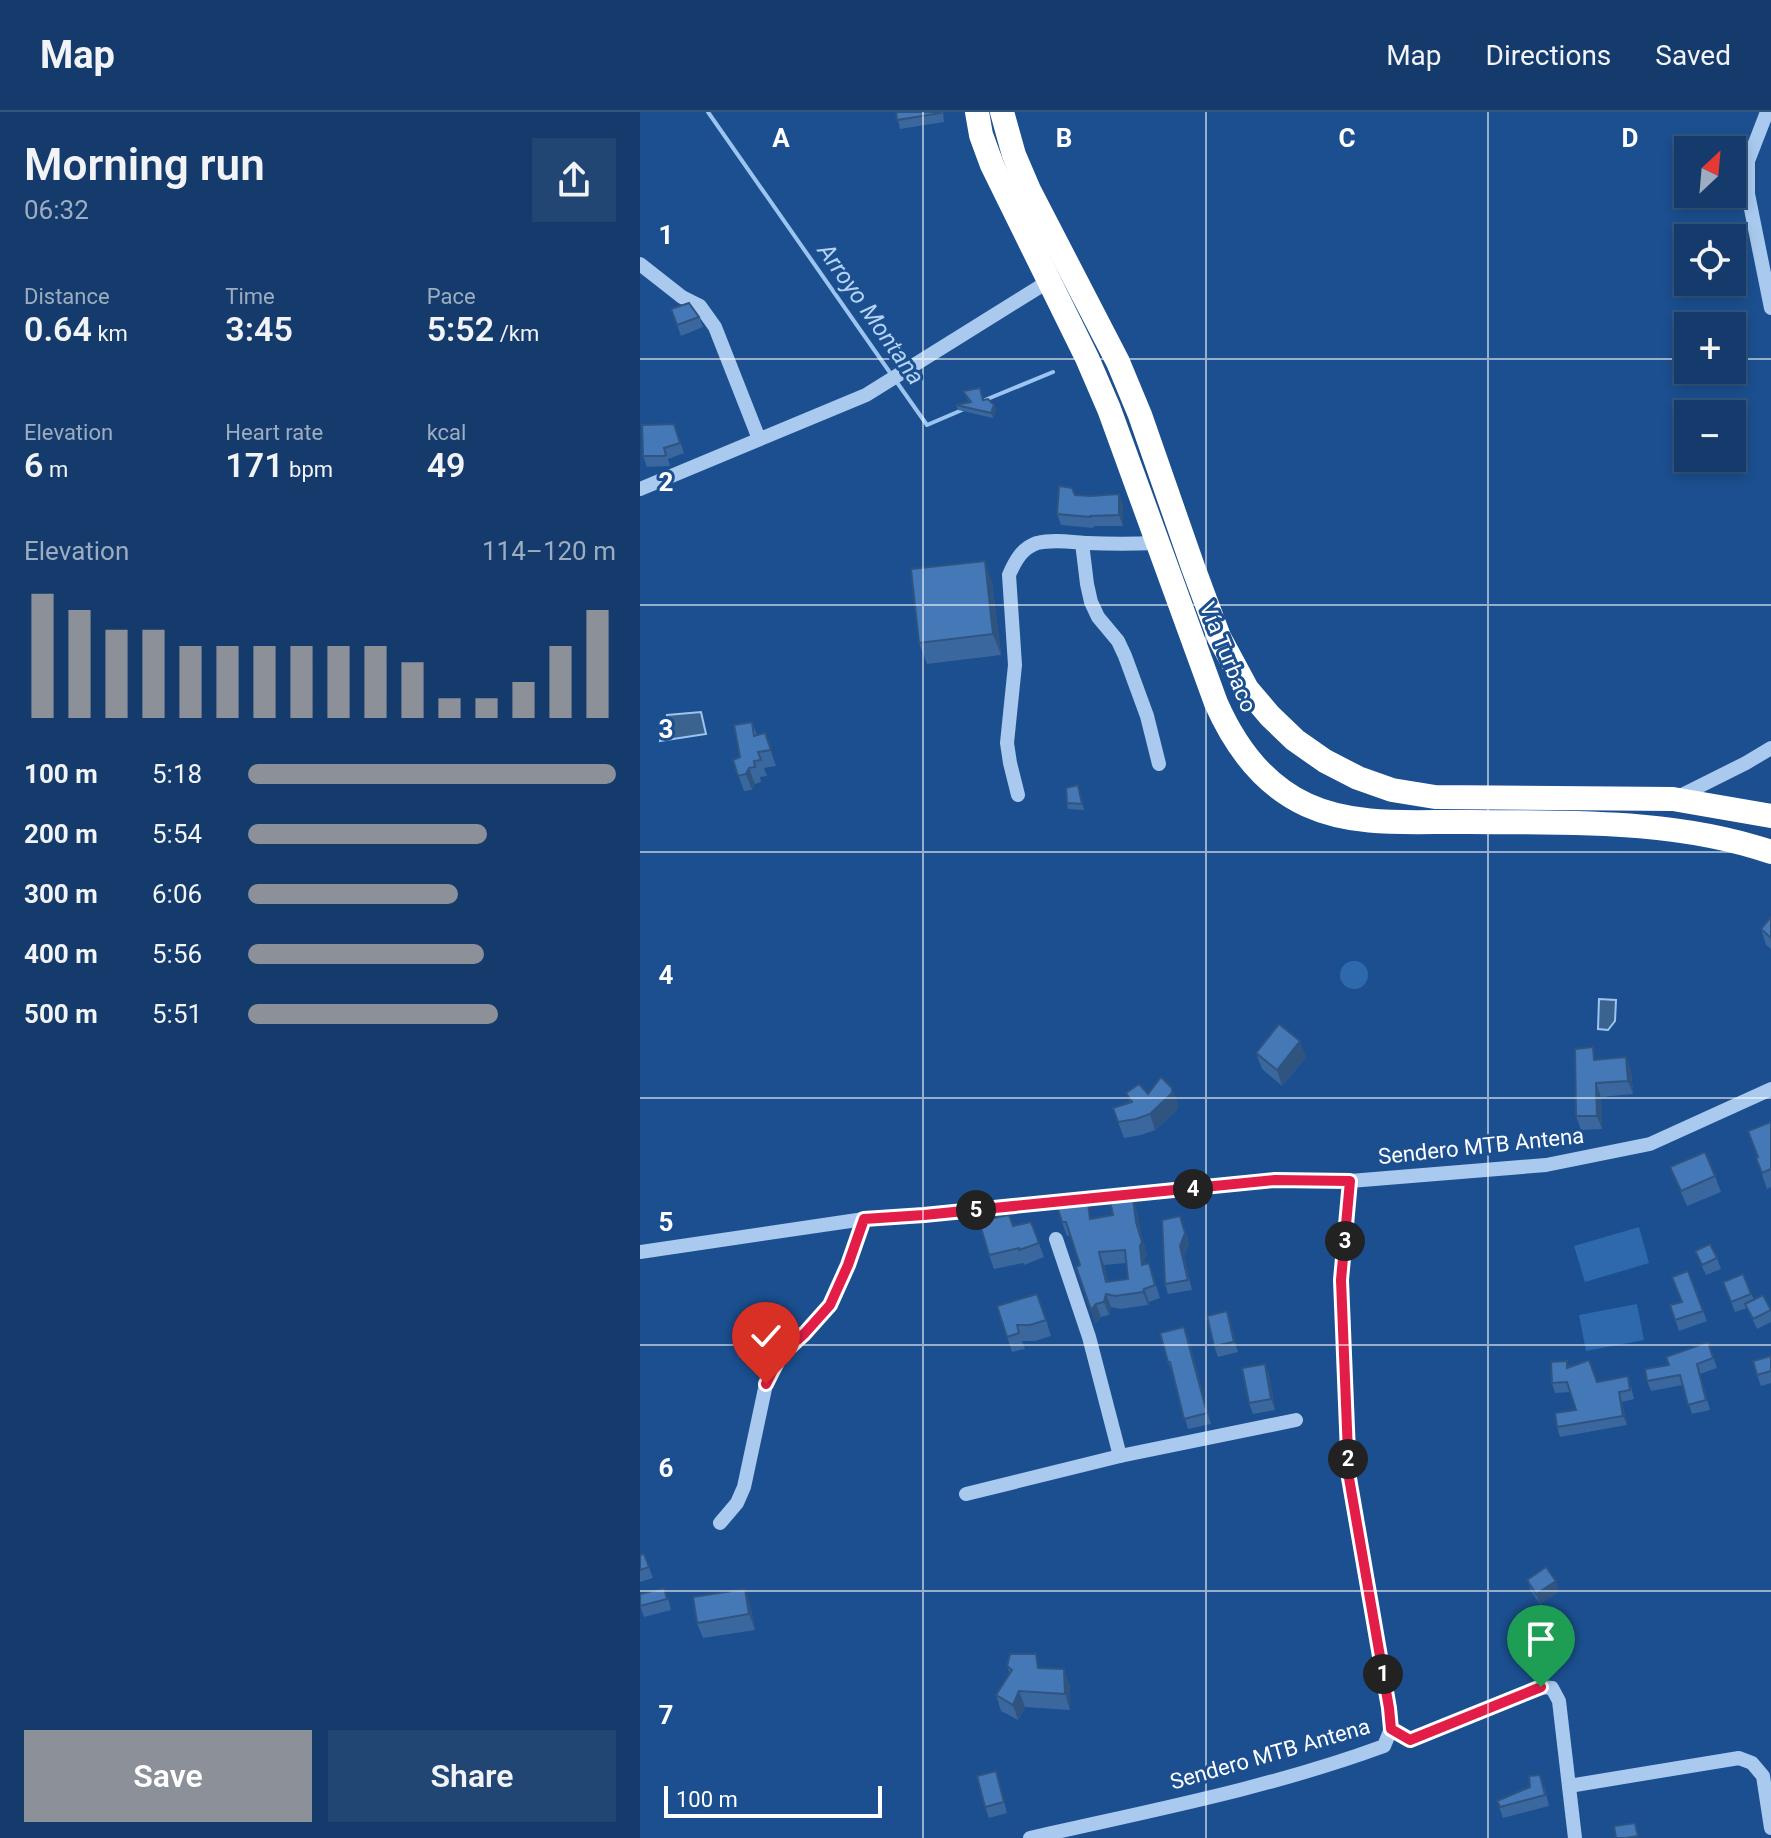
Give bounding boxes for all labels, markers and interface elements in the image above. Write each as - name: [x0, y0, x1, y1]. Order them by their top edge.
- text: Map: [40, 33, 115, 77]
- text: Map: [1386, 39, 1442, 72]
- text: Directions: [1486, 39, 1611, 72]
- text: Saved: [1655, 39, 1731, 72]
- text: A: [772, 123, 790, 153]
- text: B: [1056, 123, 1072, 153]
- text: C: [1338, 123, 1356, 153]
- text: D: [1622, 123, 1638, 153]
- north arrow: [1674, 136, 1746, 208]
- map controls: [1674, 136, 1746, 472]
- button: share: [532, 138, 616, 222]
- text: Morning run: [24, 139, 265, 191]
- text: 06:32: [24, 195, 89, 225]
- text: 1: [659, 220, 673, 250]
- button: locate: [1674, 224, 1746, 296]
- water label: Arroyo Montana: [811, 237, 930, 390]
- text: Distance: [24, 284, 110, 309]
- text: Time: [225, 284, 275, 309]
- text: Pace: [427, 284, 476, 309]
- text: 0.64: [24, 309, 92, 349]
- text: 3:45: [225, 309, 293, 349]
- text: 5:52: [427, 309, 494, 349]
- button: +: [1674, 312, 1746, 384]
- text: km: [92, 321, 128, 346]
- text: /km: [494, 321, 539, 346]
- button: −: [1674, 400, 1746, 472]
- text: Elevation: [24, 420, 113, 445]
- text: Heart rate: [225, 420, 323, 445]
- text: kcal: [427, 420, 466, 445]
- text: 6: [24, 445, 43, 485]
- text: 171: [225, 445, 284, 485]
- text: 49: [427, 445, 466, 485]
- text: m: [43, 457, 68, 482]
- text: bpm: [284, 457, 333, 482]
- text: 2: [659, 467, 673, 497]
- text: Elevation: [24, 536, 129, 566]
- text: 114–120 m: [482, 536, 616, 566]
- street label: Vía Turbaco: [1195, 598, 1261, 716]
- text: 3: [659, 714, 673, 744]
- text: 100 m: [24, 759, 98, 789]
- text: 5:18: [152, 759, 202, 789]
- text: 200 m: [24, 819, 98, 849]
- text: 5:54: [152, 819, 202, 849]
- text: 300 m: [24, 879, 98, 909]
- text: 6:06: [152, 879, 202, 909]
- text: 400 m: [24, 939, 98, 969]
- text: 5:56: [152, 939, 202, 969]
- text: 4: [659, 960, 674, 990]
- text: 500 m: [24, 999, 98, 1029]
- text: 5:51: [152, 999, 202, 1029]
- street label: Sendero MTB Antena: [1377, 1123, 1585, 1169]
- pin: 4: [1173, 1169, 1213, 1209]
- text: 4: [1187, 1176, 1199, 1201]
- pin: 5: [956, 1190, 996, 1230]
- text: 5: [970, 1197, 982, 1222]
- text: 5: [659, 1207, 673, 1237]
- pin: 3: [1325, 1221, 1365, 1261]
- text: 3: [1339, 1228, 1351, 1253]
- pin: [732, 1302, 800, 1384]
- icon: check: [744, 1314, 788, 1358]
- pin: 2: [1328, 1439, 1368, 1479]
- text: 2: [1342, 1446, 1354, 1471]
- text: 6: [659, 1453, 674, 1483]
- pin: [1507, 1605, 1575, 1687]
- icon: arrive: [1519, 1617, 1563, 1661]
- pin: 1: [1363, 1654, 1403, 1694]
- text: 1: [1377, 1661, 1389, 1686]
- text: 7: [659, 1700, 673, 1730]
- street label: Sendero MTB Antena: [1167, 1713, 1373, 1795]
- button: Save: [24, 1730, 312, 1822]
- button: Share: [328, 1730, 616, 1822]
- scale bar: [664, 1782, 882, 1818]
- text: 100 m: [676, 1787, 738, 1812]

